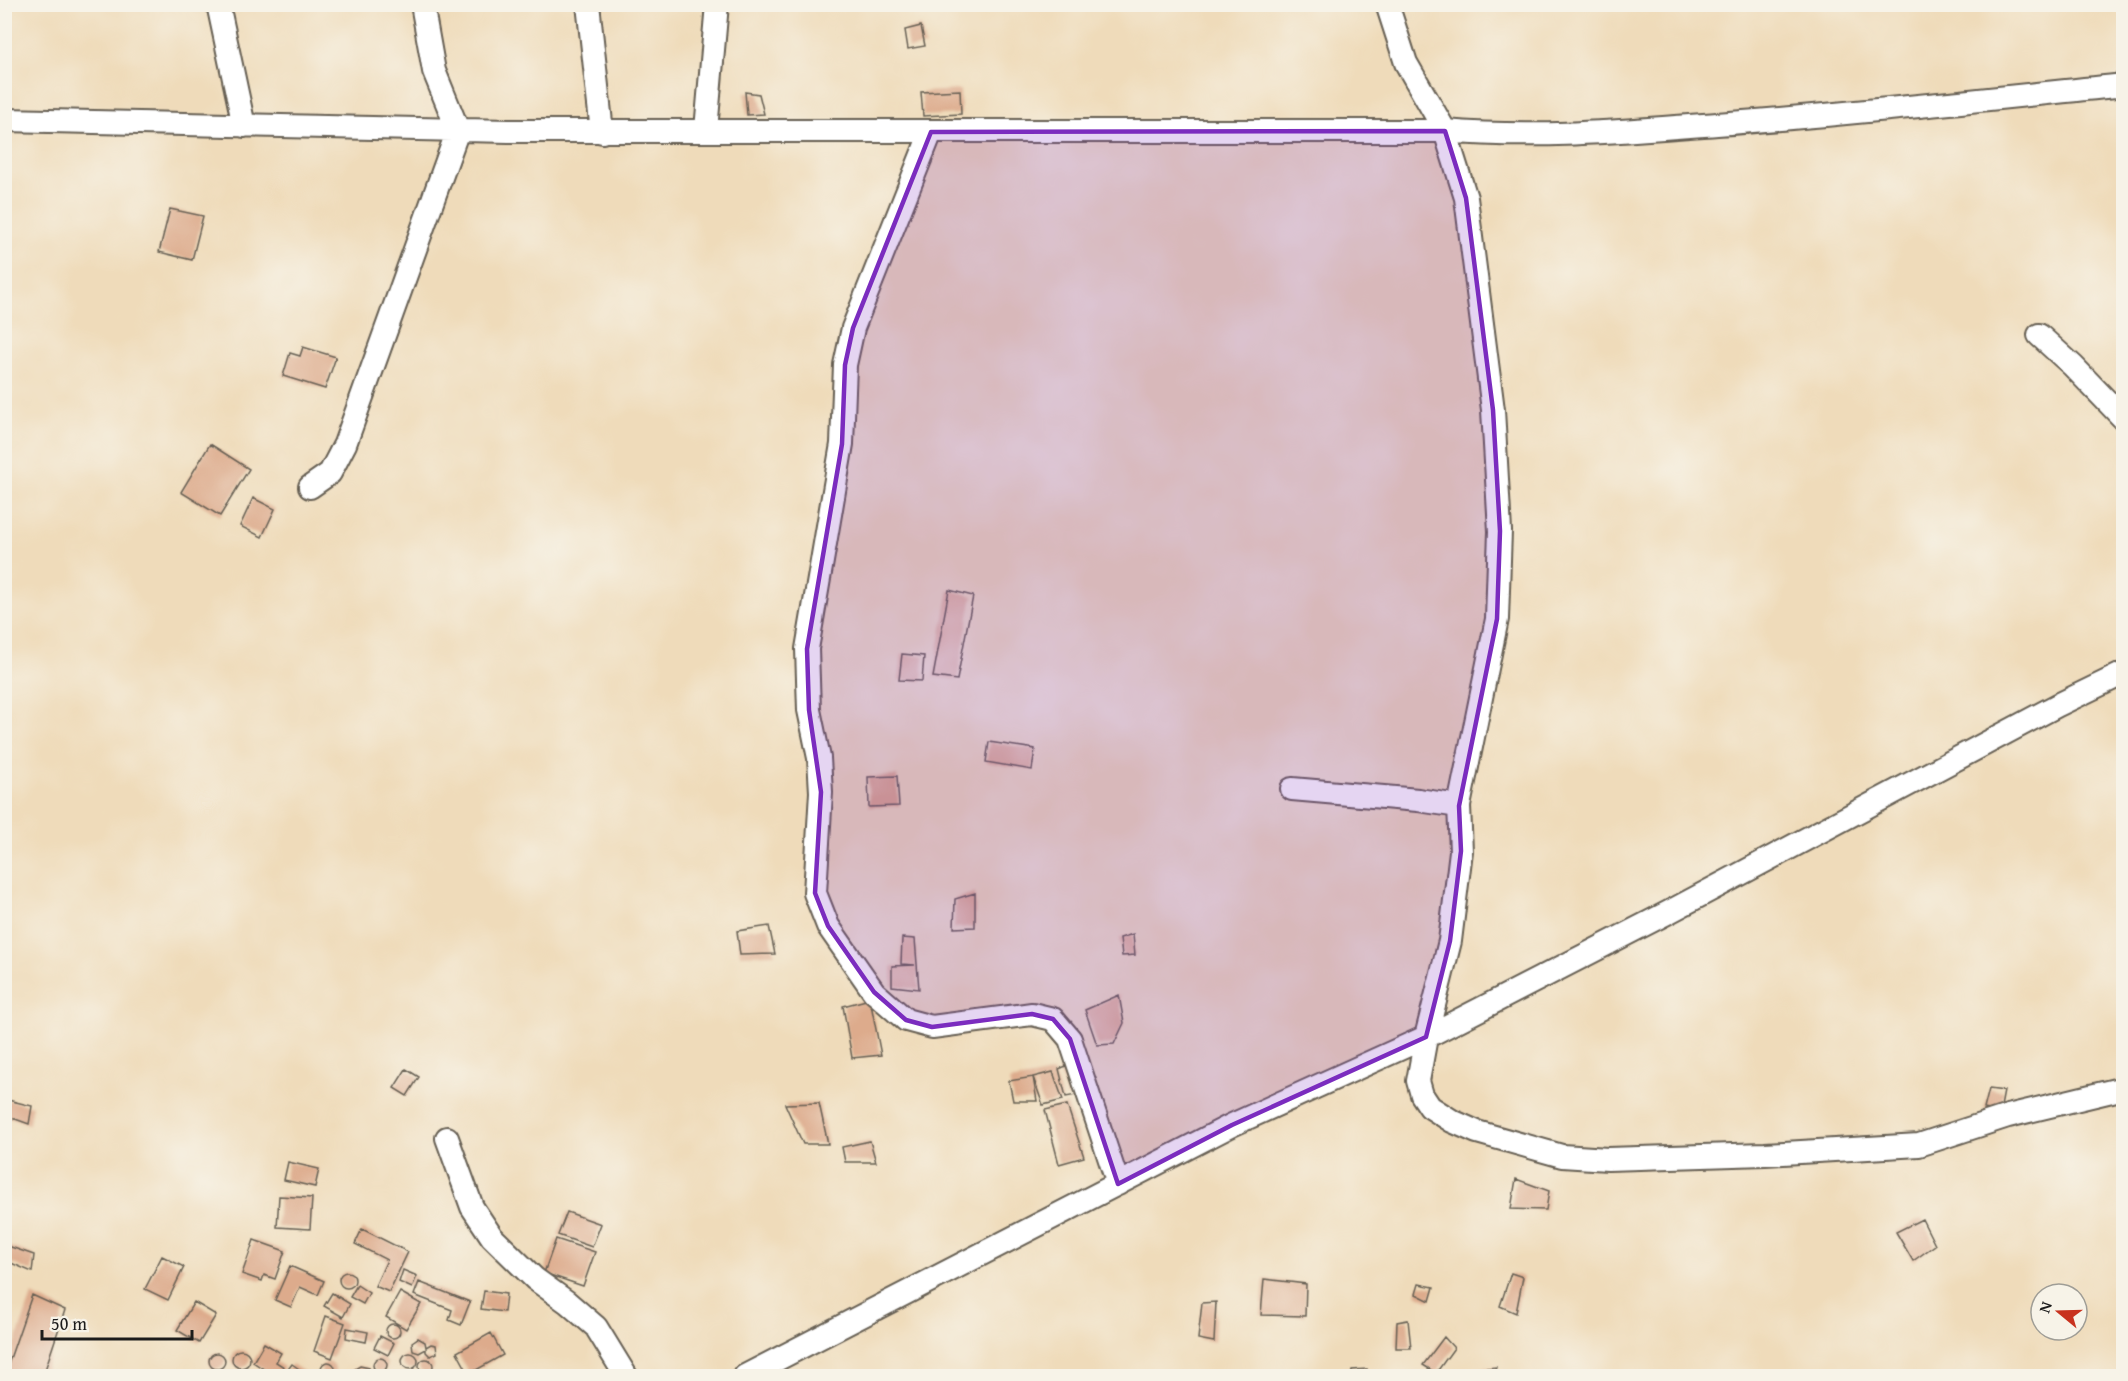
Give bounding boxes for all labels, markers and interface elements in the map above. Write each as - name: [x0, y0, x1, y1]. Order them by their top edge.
- north arrow: [2029, 1282, 2089, 1342]
- text: N: [2032, 1298, 2058, 1316]
- scale bar: [42, 1303, 192, 1341]
- text: 50 m: [51, 1310, 87, 1337]

